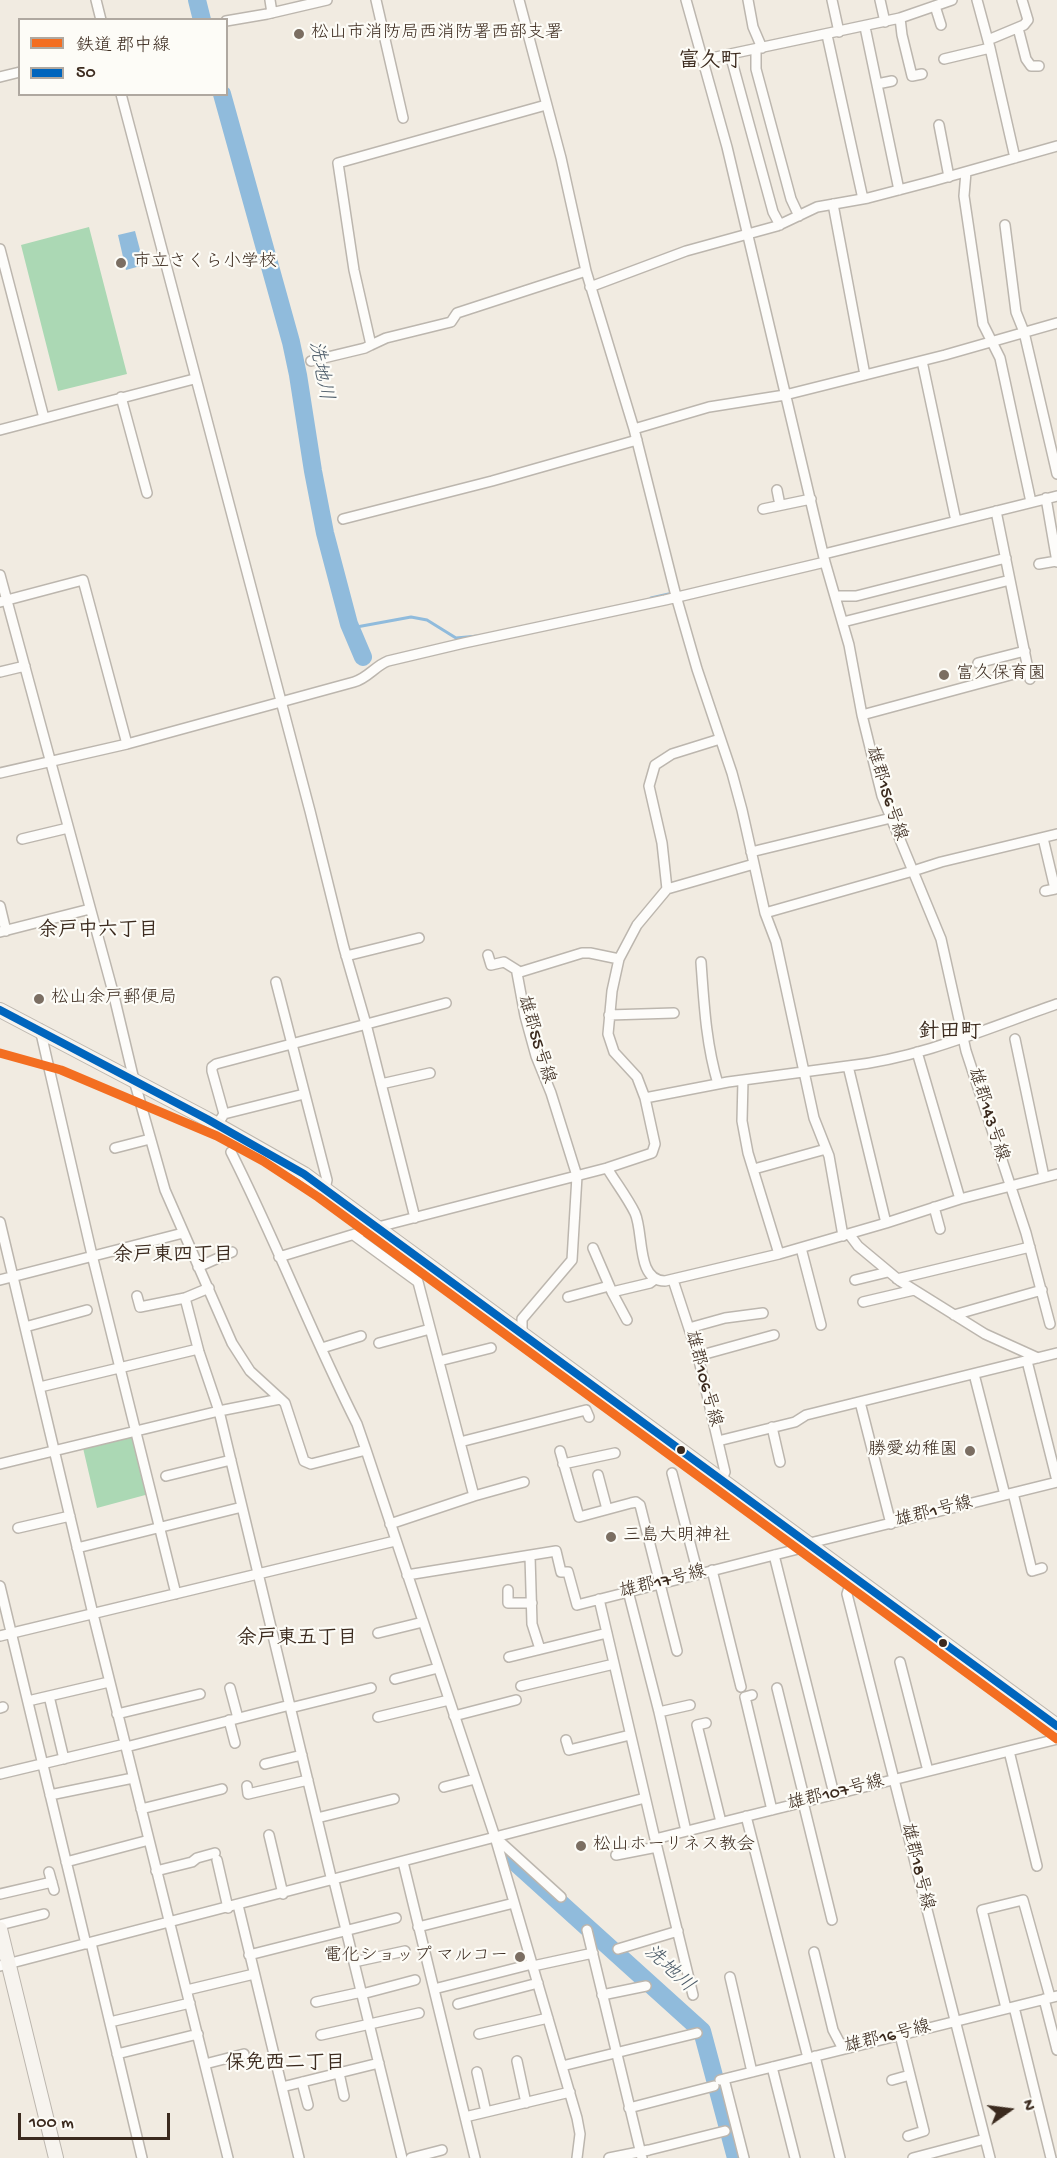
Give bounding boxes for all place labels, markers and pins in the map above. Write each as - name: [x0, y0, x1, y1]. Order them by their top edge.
- place label: 松山市消防局西消防署西部支署: [311, 23, 563, 45]
- marker: 松山市消防局西消防署西部支署: [292, 27, 306, 41]
- place label: 市立さくら小学校: [133, 252, 277, 274]
- marker: 市立さくら小学校: [114, 256, 128, 270]
- place label: 富久保育園: [956, 664, 1046, 686]
- marker: 富久保育園: [937, 668, 951, 682]
- place label: 松山余戸郵便局: [51, 988, 177, 1010]
- marker: 松山余戸郵便局: [32, 992, 46, 1006]
- place label: 勝愛幼稚園: [868, 1440, 958, 1462]
- unlabelled marker: [675, 1444, 687, 1456]
- marker: 勝愛幼稚園: [963, 1444, 977, 1458]
- place label: 三島大明神社: [623, 1526, 731, 1548]
- marker: 三島大明神社: [604, 1530, 618, 1544]
- unlabelled marker: [937, 1637, 949, 1649]
- place label: 松山ホーリネス教会: [593, 1835, 755, 1857]
- marker: 松山ホーリネス教会: [574, 1839, 588, 1853]
- place label: 電化ショップ マルコー: [324, 1946, 508, 1968]
- marker: 電化ショップ マルコー: [513, 1950, 527, 1964]

